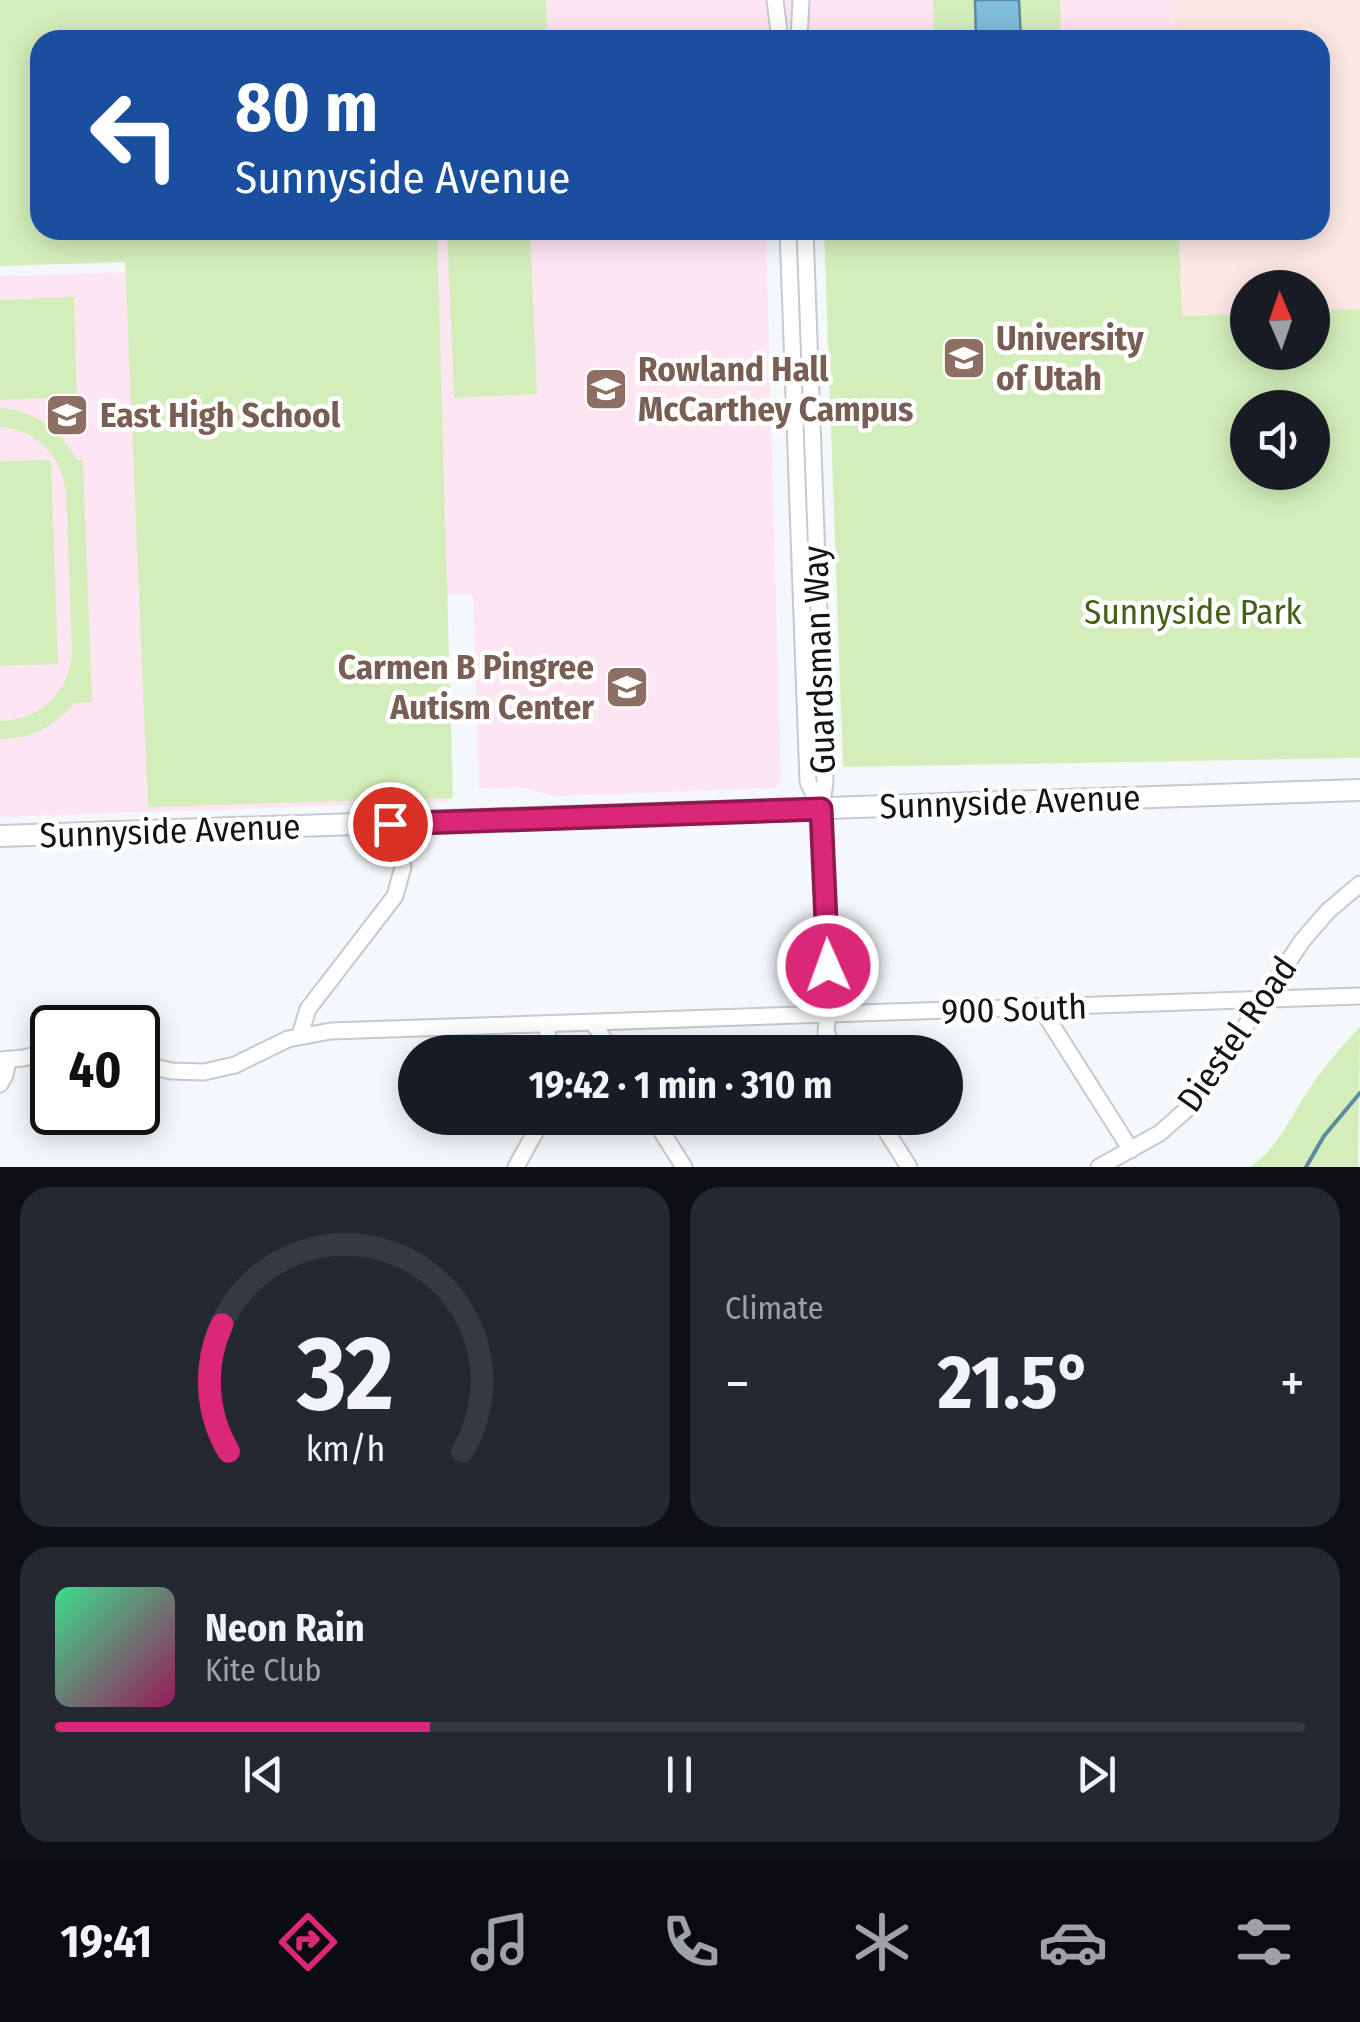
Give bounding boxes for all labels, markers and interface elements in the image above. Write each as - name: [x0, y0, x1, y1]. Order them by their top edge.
- text: 80 m: [235, 66, 378, 150]
- icon: left: [70, 70, 200, 200]
- text: Sunnyside Avenue: [235, 151, 570, 205]
- north arrow: [1230, 270, 1330, 370]
- map controls: [1230, 270, 1330, 490]
- place label: University of Utah: [996, 317, 1144, 399]
- school or university icon: University of Utah: [941, 335, 987, 381]
- place label: Rowland Hall McCarthey Campus: [638, 348, 913, 430]
- school or university icon: Rowland Hall McCarthey Campus: [583, 366, 629, 412]
- button: sound: [1230, 390, 1330, 490]
- school or university icon: East High School: [44, 392, 90, 438]
- place label: East High School: [100, 394, 341, 436]
- street label: Guardsman Way: [794, 545, 844, 775]
- park label: Sunnyside Park: [1084, 591, 1303, 633]
- place label: Carmen B Pingree Autism Center: [338, 646, 594, 728]
- school or university icon: Carmen B Pingree Autism Center: [604, 664, 650, 710]
- street label: Sunnyside Avenue: [879, 776, 1141, 828]
- pin: [348, 782, 433, 867]
- icon: arrive: [363, 797, 418, 852]
- street label: Sunnyside Avenue: [39, 805, 301, 857]
- position arrow: [776, 914, 880, 1018]
- street label: Diestel Road: [1168, 948, 1306, 1120]
- street label: 900 South: [940, 985, 1088, 1033]
- speed limit sign: 40: [30, 1005, 160, 1135]
- text: 19:42 · 1 min · 310 m: [529, 1062, 832, 1108]
- text: Climate: [725, 1289, 824, 1327]
- text: 32: [296, 1312, 393, 1437]
- text: 21.5°: [938, 1338, 1092, 1428]
- text: −: [725, 1351, 750, 1417]
- text: +: [1280, 1351, 1305, 1417]
- text: km/h: [305, 1428, 385, 1470]
- text: Neon Rain: [205, 1605, 365, 1651]
- text: Kite Club: [205, 1651, 321, 1689]
- icon: previous: [236, 1747, 291, 1802]
- icon: pause: [652, 1747, 707, 1802]
- icon: next: [1069, 1747, 1124, 1802]
- icon: directions: [273, 1907, 343, 1977]
- icon: music: [465, 1907, 535, 1977]
- icon: phone: [656, 1907, 726, 1977]
- icon: climate: [847, 1907, 917, 1977]
- icon: car: [1038, 1907, 1108, 1977]
- icon: filters: [1229, 1907, 1299, 1977]
- text: 19:41: [61, 1915, 152, 1969]

